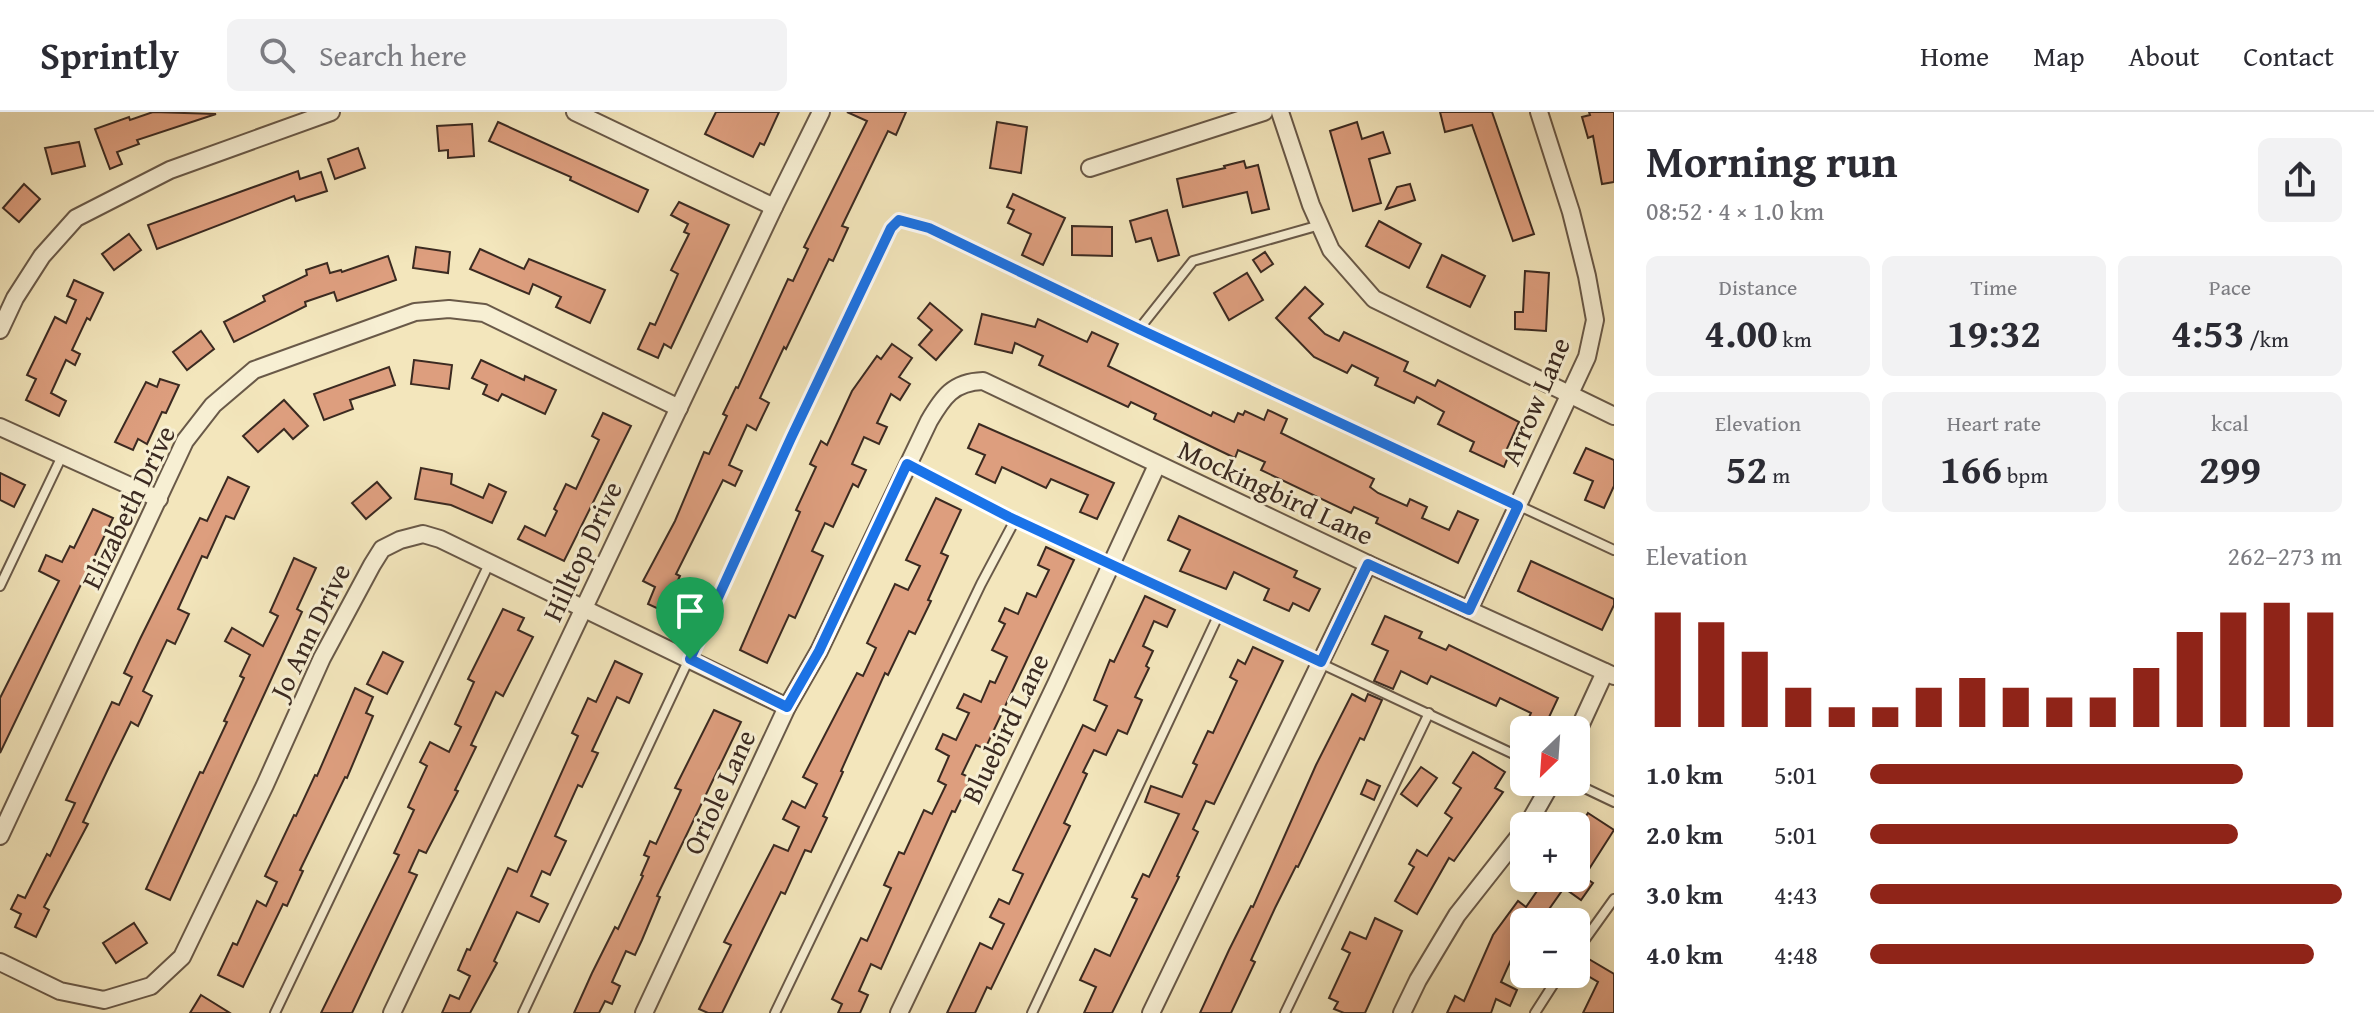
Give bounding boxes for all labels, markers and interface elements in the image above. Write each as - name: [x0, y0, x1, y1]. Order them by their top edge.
- search box: [227, 19, 787, 91]
- text: Sprintly: [40, 27, 179, 83]
- icon: search: [255, 33, 299, 77]
- text: Search here: [319, 33, 467, 77]
- text: Home: [1920, 35, 1989, 76]
- text: Map: [2033, 35, 2085, 76]
- text: About: [2129, 35, 2199, 76]
- text: Contact: [2243, 35, 2334, 76]
- text: Morning run: [1646, 129, 1897, 193]
- button: share: [2258, 138, 2342, 222]
- text: 08:52 · 4 × 1.0 km: [1646, 191, 1824, 230]
- text: Distance: [1719, 271, 1797, 303]
- text: Time: [1971, 271, 2017, 303]
- text: Pace: [2209, 271, 2251, 303]
- text: 4.00: [1704, 303, 1778, 362]
- text: 19:32: [1947, 303, 2041, 362]
- text: 4:53: [2171, 303, 2245, 362]
- text: km: [1778, 323, 1812, 355]
- text: /km: [2245, 323, 2289, 355]
- street label: Arrow Lane: [1489, 331, 1580, 471]
- text: Elevation: [1715, 407, 1801, 439]
- text: Heart rate: [1947, 407, 2041, 439]
- text: kcal: [2211, 407, 2249, 439]
- street label: Elizabeth Drive: [70, 418, 185, 596]
- street label: Mockingbird Lane: [1172, 428, 1381, 555]
- text: 52: [1726, 439, 1767, 498]
- text: 166: [1940, 439, 2002, 498]
- text: 299: [2199, 439, 2261, 498]
- text: m: [1767, 459, 1790, 491]
- text: bpm: [2002, 459, 2048, 491]
- street label: Hilltop Drive: [531, 474, 632, 628]
- text: Elevation: [1646, 536, 1748, 575]
- text: 262–273 m: [2228, 536, 2342, 575]
- street label: Jo Ann Drive: [258, 556, 360, 708]
- pin: [656, 577, 724, 659]
- icon: arrive: [668, 589, 712, 633]
- street label: Bluebird Lane: [951, 646, 1059, 810]
- north arrow: [1510, 716, 1590, 796]
- map controls: [1510, 716, 1590, 988]
- street label: Oriole Lane: [672, 723, 765, 861]
- text: 1.0 km: [1646, 755, 1723, 794]
- text: 5:01: [1774, 755, 1818, 794]
- button: +: [1510, 812, 1590, 892]
- text: 2.0 km: [1646, 815, 1723, 854]
- text: 5:01: [1774, 815, 1818, 854]
- text: 3.0 km: [1646, 875, 1723, 914]
- text: 4:43: [1774, 875, 1818, 914]
- button: −: [1510, 908, 1590, 988]
- text: 4.0 km: [1646, 935, 1723, 974]
- text: 4:48: [1774, 935, 1818, 974]

